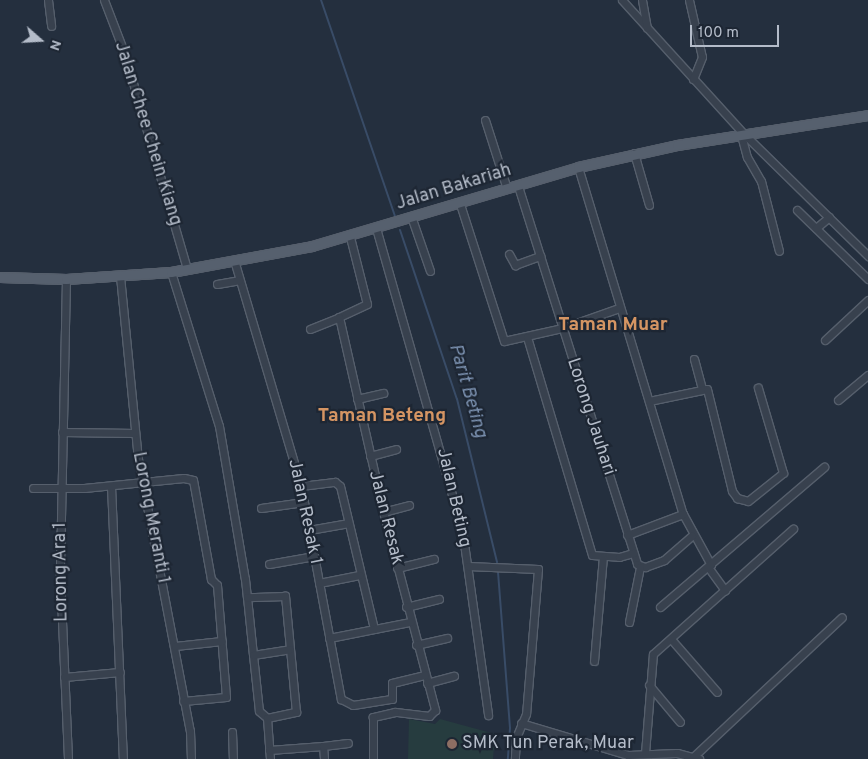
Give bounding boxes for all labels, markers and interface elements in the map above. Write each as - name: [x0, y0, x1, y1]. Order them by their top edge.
- north arrow: [15, 15, 65, 65]
- scale bar: [693, 15, 782, 47]
- text: 100 m: [698, 24, 739, 43]
- text: N: [45, 38, 64, 53]
- street label: Jalan Chee Chein Kiang: [109, 39, 185, 229]
- street label: Jalan Bakariah: [394, 160, 514, 216]
- district label: Taman Muar: [558, 315, 668, 337]
- water label: Parit Beting: [443, 341, 491, 441]
- street label: Lorong Jauhari: [561, 356, 619, 478]
- district label: Taman Beteng: [318, 406, 446, 428]
- street label: Jalan Beting: [431, 446, 475, 550]
- street label: Lorong Meranti 1: [127, 450, 173, 586]
- street label: Jalan Resak 1: [282, 457, 326, 567]
- street label: Jalan Resak: [363, 469, 407, 567]
- street label: Lorong Ara 1: [50, 522, 74, 622]
- place label: SMK Tun Perak, Muar: [462, 733, 635, 755]
- marker: SMK Tun Perak, Muar: [446, 738, 458, 750]

